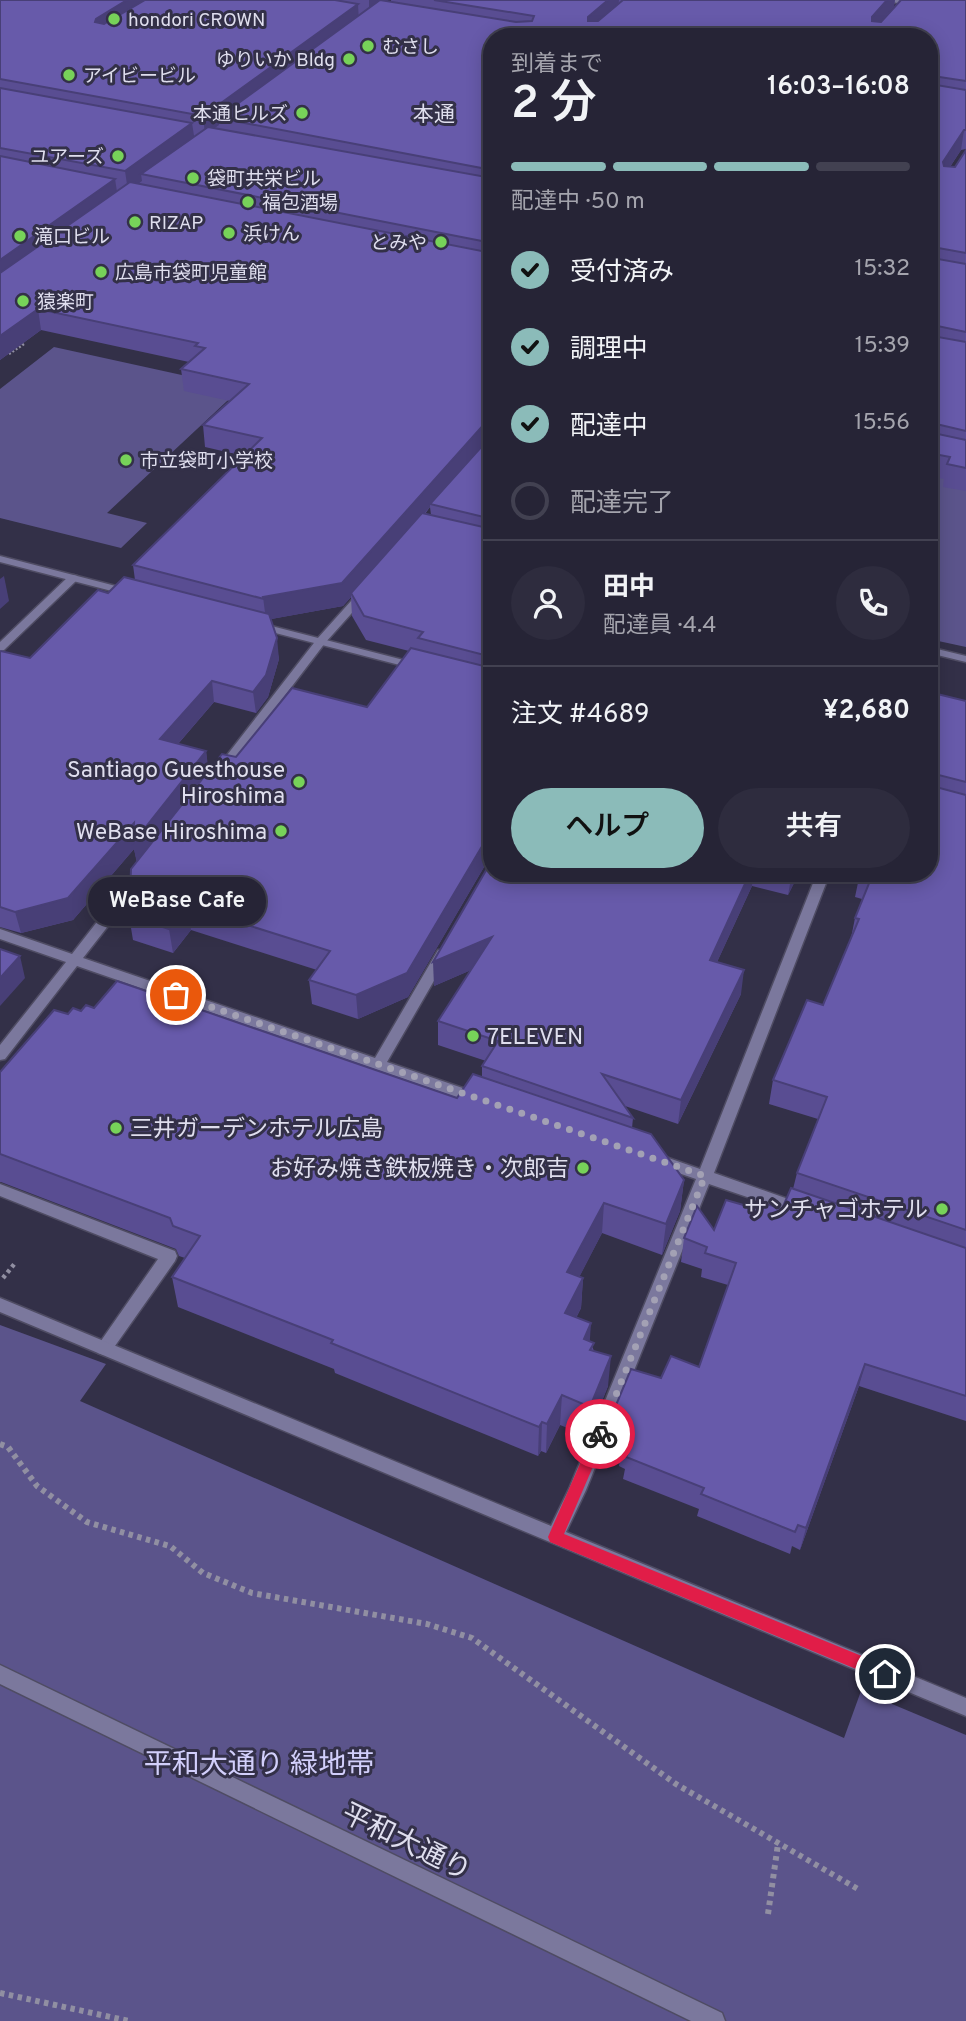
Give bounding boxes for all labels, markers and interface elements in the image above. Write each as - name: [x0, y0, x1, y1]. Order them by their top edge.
- place label: hondori CROWN: [128, 9, 266, 33]
- marker: hondori CROWN: [106, 11, 122, 27]
- place label: むさし: [382, 36, 439, 60]
- marker: むさし: [360, 38, 376, 54]
- place label: ゆりいか Bldg: [216, 49, 335, 73]
- marker: ゆりいか Bldg: [341, 51, 357, 67]
- text: 到着まで: [511, 51, 603, 80]
- place label: アイビービル: [83, 65, 196, 89]
- marker: アイビービル: [61, 67, 77, 83]
- text: 16:03–16:08: [767, 71, 910, 104]
- text: 2 分: [511, 76, 596, 135]
- district label: 本通: [413, 102, 455, 129]
- place label: 本通ヒルズ: [193, 103, 288, 127]
- marker: 本通ヒルズ: [294, 105, 310, 121]
- place label: ユアーズ: [30, 146, 104, 170]
- marker: ユアーズ: [110, 148, 126, 164]
- place label: 袋町共栄ビル: [207, 168, 321, 192]
- marker: 袋町共栄ビル: [185, 170, 201, 186]
- text: 配達中 · 50 m: [511, 188, 645, 217]
- place label: 福包酒場: [262, 192, 338, 216]
- marker: 福包酒場: [240, 194, 256, 210]
- place label: RIZAP: [149, 212, 203, 236]
- marker: RIZAP: [127, 214, 143, 230]
- place label: 浜けん: [243, 223, 300, 247]
- marker: 浜けん: [221, 225, 237, 241]
- place label: 滝口ビル: [34, 226, 110, 250]
- marker: 滝口ビル: [12, 228, 28, 244]
- place label: とみや: [370, 232, 427, 256]
- marker: とみや: [433, 234, 449, 250]
- icon: check: [511, 251, 549, 289]
- text: 15:32: [855, 255, 910, 284]
- text: 受付済み: [570, 257, 674, 290]
- place label: 広島市袋町児童館: [115, 262, 267, 286]
- marker: 広島市袋町児童館: [93, 264, 109, 280]
- place label: 猿楽町: [37, 291, 94, 315]
- marker: 猿楽町: [15, 293, 31, 309]
- icon: check: [511, 328, 549, 366]
- text: 15:39: [855, 332, 910, 361]
- text: 調理中: [570, 334, 648, 367]
- icon: check: [511, 405, 549, 443]
- text: 15:56: [854, 409, 910, 438]
- text: 配達中: [570, 411, 648, 444]
- place label: 市立袋町小学校: [140, 450, 273, 474]
- marker: 市立袋町小学校: [118, 452, 134, 468]
- text: 配達完了: [570, 488, 674, 521]
- button: person: [511, 566, 585, 640]
- button: phone: [836, 566, 910, 640]
- text: 田中: [603, 572, 655, 605]
- text: 配達員 · 4.4: [603, 612, 717, 641]
- text: ¥2,680: [823, 695, 910, 728]
- text: 注文 #4689: [511, 699, 649, 732]
- place label: Santiago Guesthouse Hiroshima: [67, 757, 285, 812]
- marker: Santiago Guesthouse Hiroshima: [291, 774, 307, 790]
- button: ヘルプ: [511, 788, 704, 868]
- button: 共有: [718, 788, 910, 868]
- place label: WeBase Hiroshima: [76, 819, 267, 848]
- marker: WeBase Hiroshima: [273, 823, 289, 839]
- callout: WeBase Cafe: [87, 876, 265, 925]
- text: WeBase Cafe: [109, 887, 245, 916]
- pin: [146, 965, 206, 1025]
- icon: bag: [157, 976, 195, 1014]
- place label: 7ELEVEN: [487, 1024, 583, 1053]
- marker: 7ELEVEN: [465, 1028, 481, 1044]
- place label: 三井ガーデンホテル広島: [130, 1116, 383, 1145]
- marker: 三井ガーデンホテル広島: [108, 1120, 124, 1136]
- place label: お好み焼き鉄板焼き・次郎吉: [270, 1156, 569, 1185]
- marker: お好み焼き鉄板焼き・次郎吉: [575, 1160, 591, 1176]
- place label: サンチャゴホテル: [744, 1197, 928, 1226]
- marker: サンチャゴホテル: [934, 1201, 950, 1217]
- courier: [565, 1399, 635, 1469]
- icon: bike: [581, 1415, 619, 1453]
- pin: [855, 1644, 915, 1704]
- icon: home: [866, 1655, 904, 1693]
- park label: 平和大通り 緑地帯: [144, 1748, 374, 1784]
- street label: 平和大通り: [335, 1797, 476, 1891]

